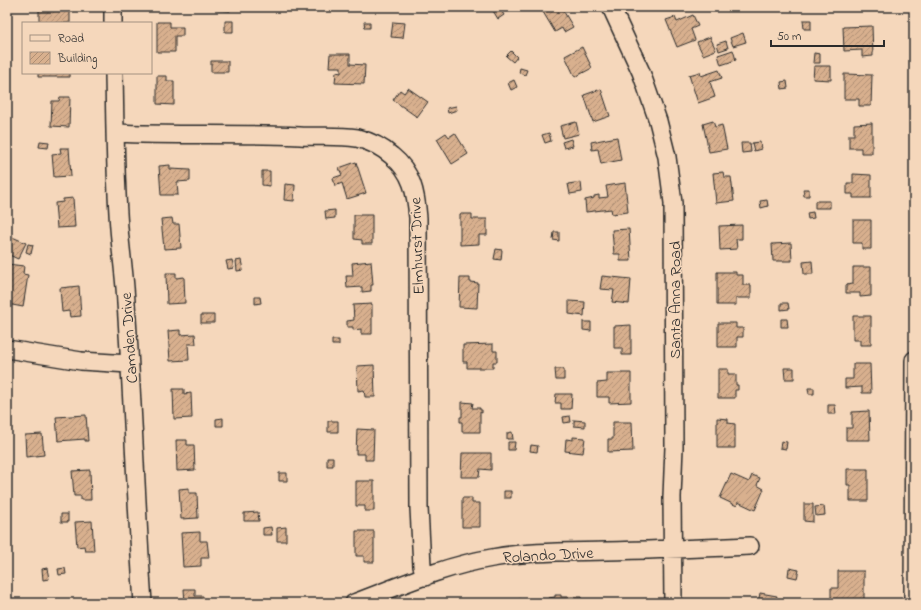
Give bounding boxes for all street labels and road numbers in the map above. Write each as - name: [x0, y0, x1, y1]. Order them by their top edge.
- street label: Elmhurst Drive: [404, 196, 432, 295]
- street label: Santa Anna Road: [664, 241, 688, 359]
- street label: Camden Drive: [115, 291, 145, 384]
- street label: Rolando Drive: [502, 542, 595, 570]

